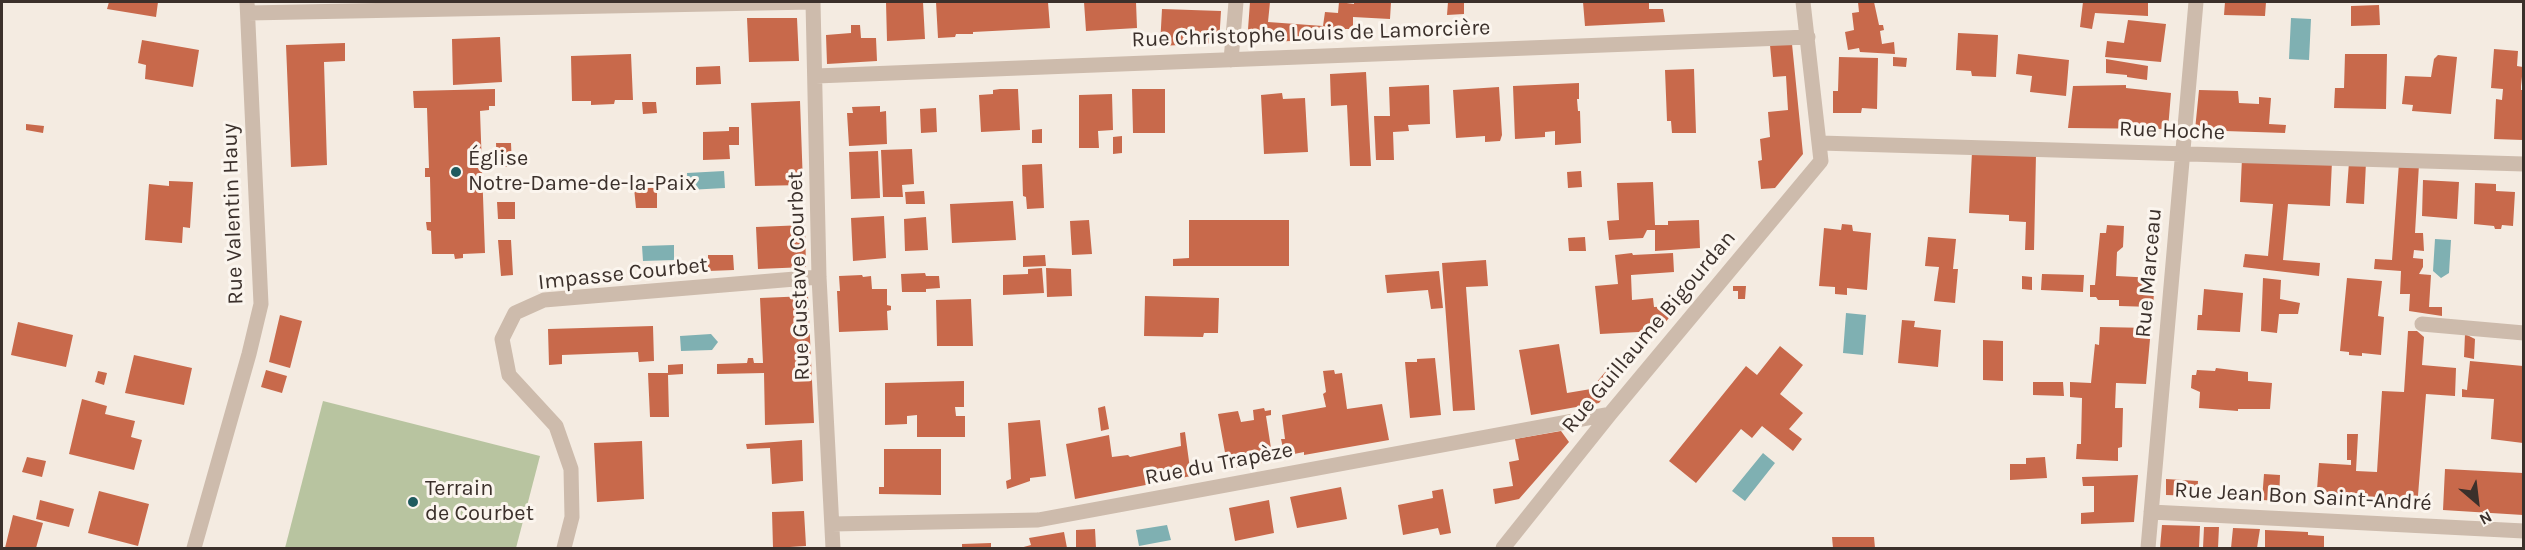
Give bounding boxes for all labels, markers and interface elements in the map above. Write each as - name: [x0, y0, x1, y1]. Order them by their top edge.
- street label: Rue Christophe Louis de Lamorcière: [1131, 15, 1491, 53]
- street label: Rue Hoche: [2119, 116, 2225, 146]
- street label: Rue Valentin Hauy: [217, 123, 249, 305]
- place label: Église Notre-Dame-de-la-Paix: [468, 146, 696, 198]
- marker: Église Notre-Dame-de-la-Paix: [449, 165, 463, 179]
- street label: Rue Gustave Courbet: [782, 171, 816, 381]
- street label: Rue Marceau: [2130, 207, 2168, 339]
- street label: Rue Guillaume Bigourdan: [1556, 225, 1742, 439]
- street label: Impasse Courbet: [537, 252, 709, 296]
- street label: Rue du Trapèze: [1143, 437, 1295, 491]
- north arrow: [2447, 472, 2507, 532]
- place label: Terrain de Courbet: [425, 476, 534, 528]
- street label: Rue Jean Bon Saint-André: [2174, 477, 2432, 517]
- marker: Terrain de Courbet: [406, 495, 420, 509]
- text: N: [2476, 507, 2495, 529]

